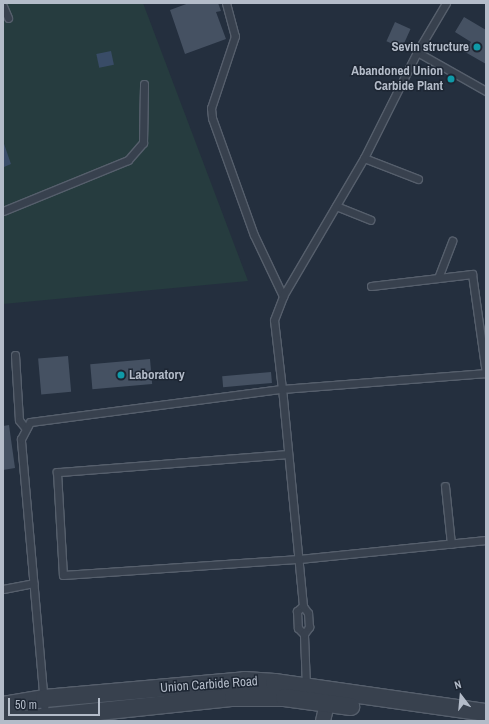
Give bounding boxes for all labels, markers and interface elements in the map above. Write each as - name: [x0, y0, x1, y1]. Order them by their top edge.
- place label: Sevin structure: [391, 39, 469, 55]
- marker: Sevin structure: [472, 42, 482, 52]
- place label: Abandoned Union Carbide Plant: [351, 64, 443, 95]
- marker: Abandoned Union Carbide Plant: [446, 74, 456, 84]
- place label: Laboratory: [129, 367, 185, 383]
- marker: Laboratory: [116, 370, 126, 380]
- street label: Union Carbide Road: [160, 674, 258, 696]
- north arrow: [441, 676, 481, 716]
- text: N: [453, 677, 463, 692]
- scale bar: [10, 690, 102, 716]
- text: 50 m: [15, 697, 37, 713]

